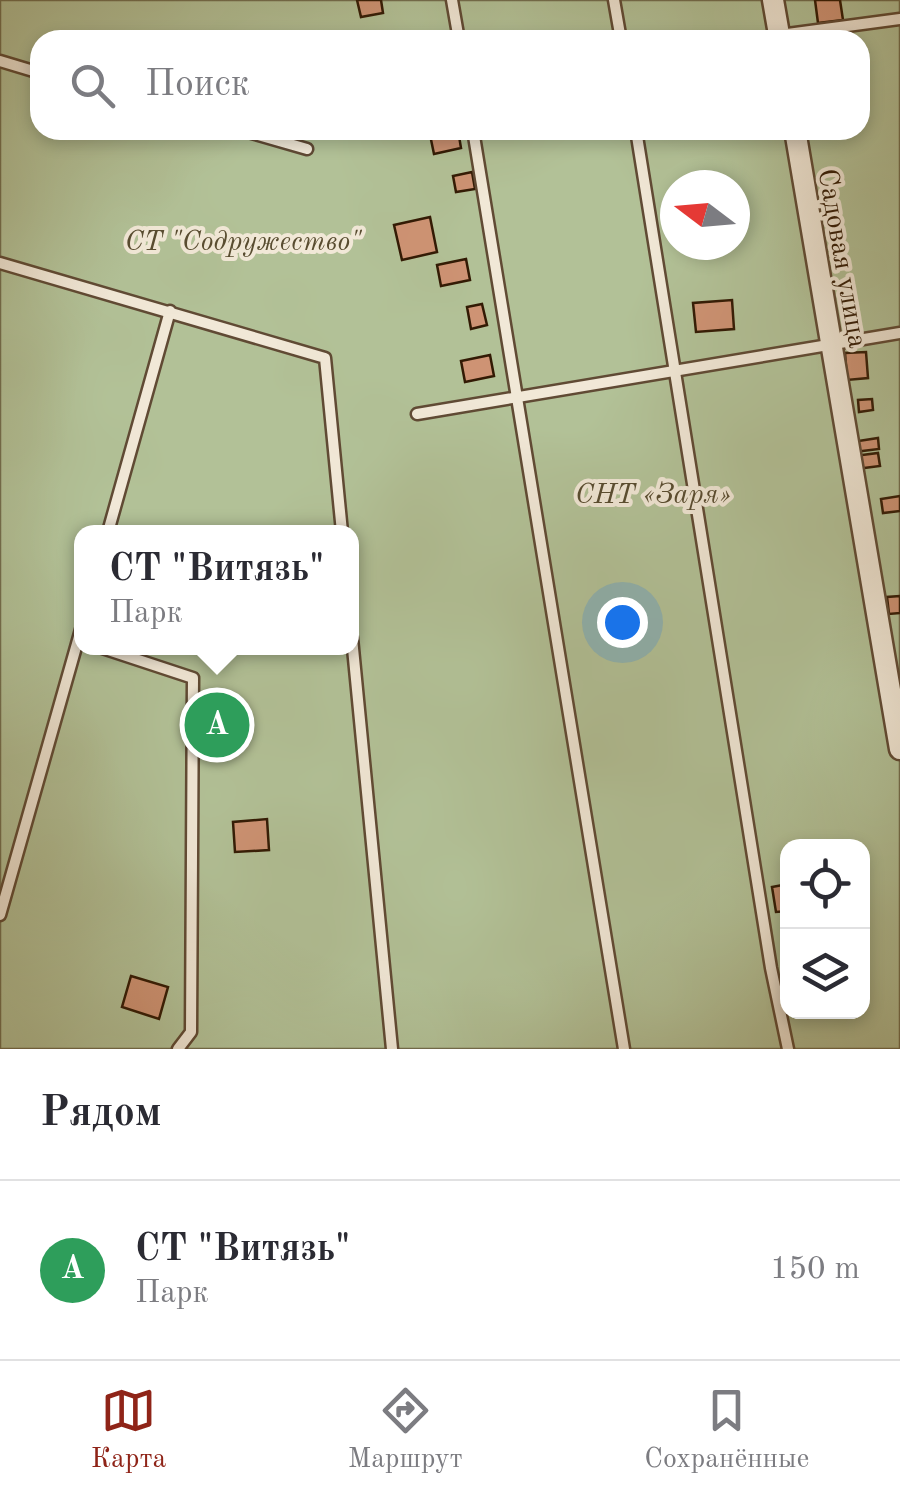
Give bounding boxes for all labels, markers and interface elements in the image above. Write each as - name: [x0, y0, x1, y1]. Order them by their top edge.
- search box: [30, 30, 870, 140]
- icon: search: [65, 58, 120, 113]
- text: Поиск: [145, 66, 250, 104]
- street label: Садовая улица: [811, 167, 871, 350]
- north arrow: [660, 170, 750, 260]
- park label: СТ "Содружество": [125, 229, 362, 257]
- park label: СНТ «Заря»: [575, 481, 731, 510]
- popup: [74, 525, 359, 655]
- text: СТ "Витязь": [109, 551, 324, 589]
- your location: [597, 597, 648, 648]
- text: Парк: [109, 598, 183, 630]
- pin: A: [184, 688, 250, 762]
- map controls: [780, 839, 870, 1019]
- button: locate: [780, 839, 870, 929]
- button: layers: [780, 929, 870, 1019]
- text: Рядом: [40, 1093, 162, 1135]
- text: СТ "Витязь": [135, 1231, 350, 1269]
- text: A: [60, 1254, 85, 1286]
- text: 150 m: [770, 1254, 860, 1286]
- text: Парк: [135, 1278, 209, 1310]
- tab: Карта: [91, 1383, 166, 1478]
- tab: Маршрут: [348, 1383, 463, 1478]
- tab: Сохранённые: [644, 1383, 809, 1478]

